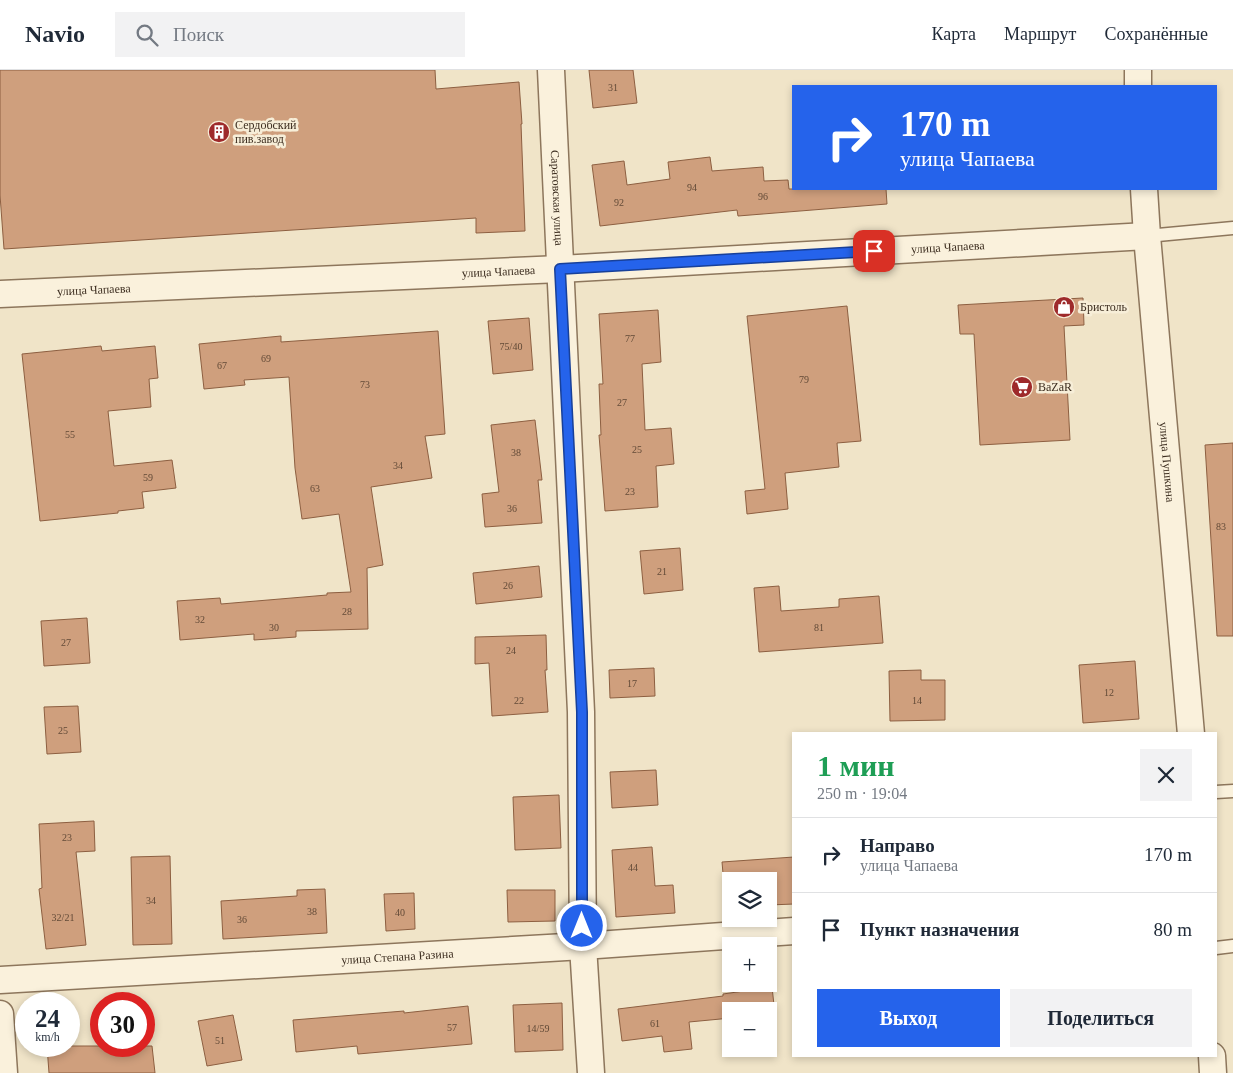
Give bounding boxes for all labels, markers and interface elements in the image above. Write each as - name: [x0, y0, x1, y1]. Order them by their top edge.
- search box: [115, 12, 465, 57]
- text: Navio: [25, 21, 85, 47]
- icon: search: [133, 21, 161, 49]
- text: Поиск: [173, 24, 224, 45]
- text: Карта: [931, 24, 976, 44]
- text: Маршрут: [1004, 24, 1076, 44]
- text: Сохранённые: [1104, 24, 1208, 44]
- house number: 31: [608, 82, 618, 93]
- icon: right: [817, 105, 882, 170]
- text: 170 m: [900, 105, 990, 144]
- place label: Сердобский пив.завод: [235, 118, 297, 146]
- building icon: Сердобский пив.завод: [207, 120, 231, 144]
- text: улица Чапаева: [900, 146, 1035, 171]
- street label: Саратовская улица: [548, 150, 566, 247]
- house number: 94: [687, 182, 697, 193]
- house number: 96: [758, 191, 768, 202]
- house number: 92: [614, 197, 624, 208]
- pin: [853, 230, 895, 272]
- icon: arrive: [860, 237, 888, 265]
- street label: улица Чапаева: [911, 238, 986, 256]
- street label: улица Чапаева: [461, 263, 536, 280]
- street label: улица Чапаева: [57, 281, 132, 298]
- shop icon: Бристоль: [1052, 295, 1076, 319]
- place label: Бристоль: [1080, 300, 1128, 314]
- house number: 77: [625, 333, 635, 344]
- house number: 75/40: [500, 341, 522, 352]
- house number: 69: [261, 353, 271, 364]
- house number: 67: [217, 360, 227, 371]
- house number: 79: [799, 374, 809, 385]
- supermarket icon: BaZaR: [1010, 375, 1034, 399]
- house number: 73: [360, 379, 370, 390]
- place label: BaZaR: [1038, 380, 1072, 394]
- house number: 27: [617, 397, 627, 408]
- street label: улица Пушкина: [1156, 421, 1178, 503]
- house number: 55: [65, 429, 75, 440]
- house number: 25: [632, 444, 642, 455]
- house number: 38: [511, 447, 521, 458]
- house number: 34: [393, 460, 403, 471]
- house number: 59: [143, 472, 153, 483]
- house number: 63: [310, 483, 320, 494]
- house number: 23: [625, 486, 635, 497]
- house number: 36: [507, 503, 517, 514]
- house number: 83: [1216, 521, 1226, 532]
- house number: 21: [657, 566, 667, 577]
- house number: 26: [503, 580, 513, 591]
- house number: 28: [342, 606, 352, 617]
- house number: 32: [195, 614, 205, 625]
- house number: 30: [269, 622, 279, 633]
- house number: 81: [814, 622, 824, 633]
- house number: 27: [61, 637, 71, 648]
- house number: 24: [506, 645, 516, 656]
- house number: 17: [627, 678, 637, 689]
- house number: 12: [1104, 687, 1114, 698]
- house number: 22: [514, 695, 524, 706]
- house number: 14: [912, 695, 922, 706]
- house number: 25: [58, 725, 68, 736]
- text: 1 мин: [817, 749, 895, 782]
- button: close: [1140, 749, 1192, 801]
- text: 250 m · 19:04: [817, 785, 907, 802]
- house number: 23: [62, 832, 72, 843]
- text: Направо: [860, 835, 935, 856]
- icon: right: [817, 841, 845, 869]
- text: 170 m: [1144, 844, 1192, 865]
- text: улица Чапаева: [860, 857, 958, 874]
- house number: 44: [628, 862, 638, 873]
- map controls: [722, 872, 777, 1057]
- button: layers: [722, 872, 777, 927]
- house number: 34: [146, 895, 156, 906]
- position arrow: [555, 899, 607, 951]
- house number: 38: [307, 906, 317, 917]
- house number: 40: [395, 907, 405, 918]
- house number: 32/21: [52, 912, 74, 923]
- house number: 36: [237, 914, 247, 925]
- icon: arrive: [817, 916, 845, 944]
- text: Пункт назначения: [860, 919, 1019, 940]
- text: 80 m: [1153, 919, 1192, 940]
- button: +: [722, 937, 777, 992]
- street label: улица Степана Разина: [341, 947, 455, 967]
- button: Выход: [817, 989, 1000, 1047]
- button: Поделиться: [1010, 989, 1192, 1047]
- speed limit sign: 30: [90, 992, 155, 1057]
- button: −: [722, 1002, 777, 1057]
- text: 24: [35, 1005, 60, 1032]
- house number: 61: [650, 1018, 660, 1029]
- house number: 57: [447, 1022, 457, 1033]
- house number: 14/59: [527, 1023, 549, 1034]
- text: km/h: [35, 1030, 60, 1044]
- house number: 51: [215, 1035, 225, 1046]

